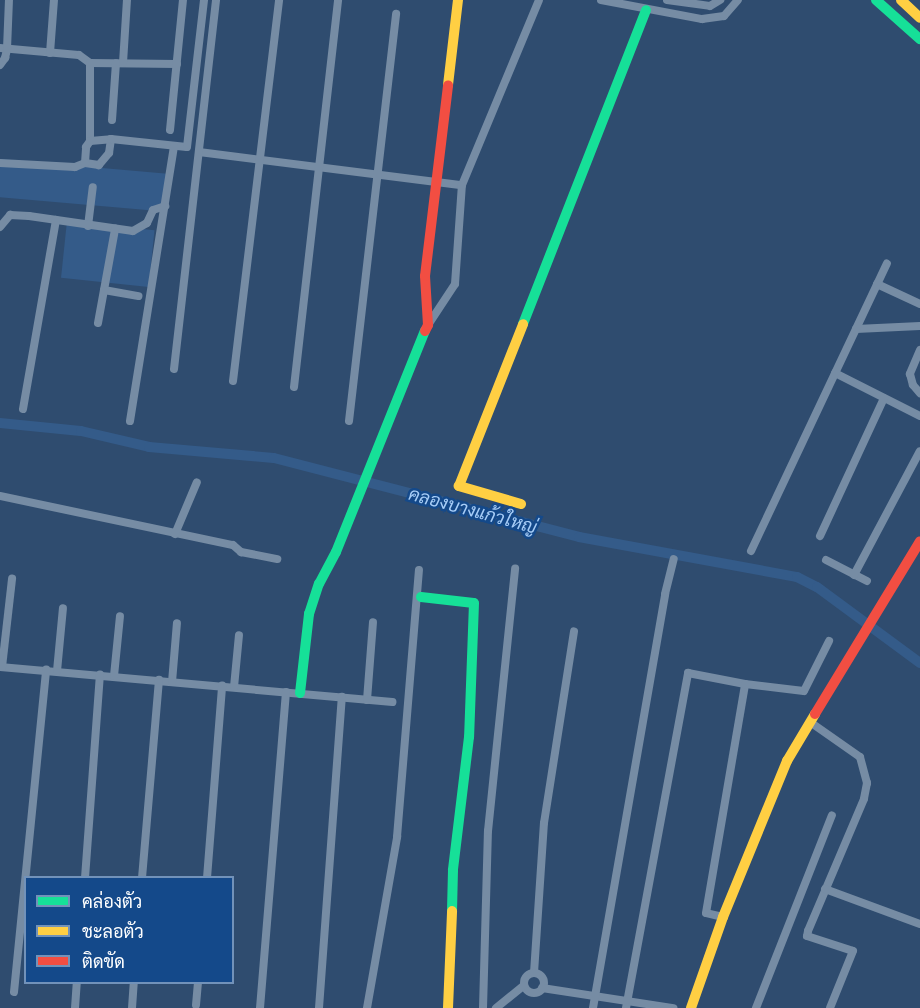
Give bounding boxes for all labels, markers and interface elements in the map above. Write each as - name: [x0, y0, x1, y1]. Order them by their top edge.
- water label: คลองบางแก้วใหญ่: [406, 482, 540, 538]
- legend: [24, 876, 234, 984]
- text: คล่องตัว: [82, 889, 142, 913]
- text: ชะลอตัว: [82, 919, 144, 943]
- text: ติดขัด: [82, 949, 125, 973]

